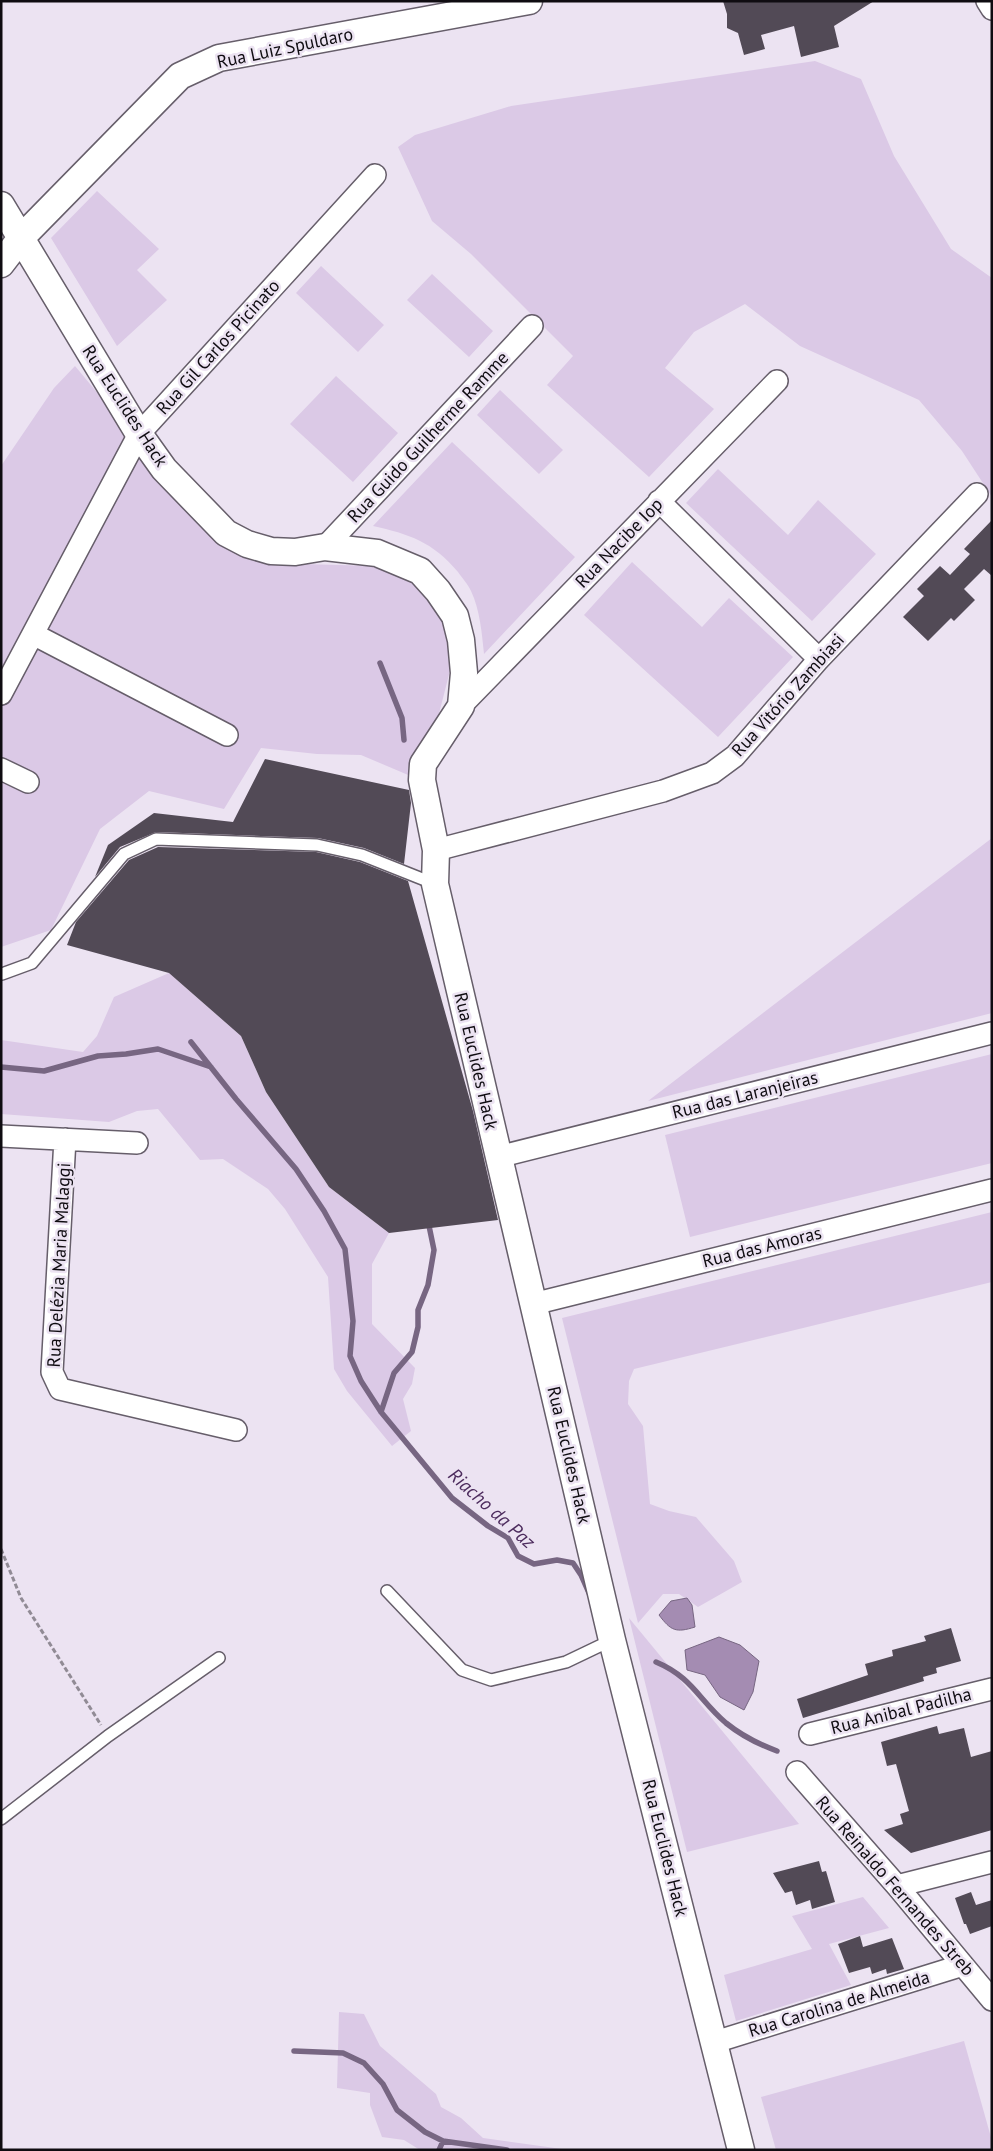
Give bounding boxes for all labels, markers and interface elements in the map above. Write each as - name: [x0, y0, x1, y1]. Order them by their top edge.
- street label: Rua Luiz Spuldaro: [215, 22, 355, 73]
- street label: Rua Gil Carlos Picinato: [151, 274, 285, 419]
- street label: Rua Euclides Hack: [78, 341, 174, 471]
- street label: Rua Guido Guilherme Ramme: [342, 346, 513, 527]
- street label: Rua Nacibe Iop: [570, 493, 667, 592]
- street label: Rua Vitório Zambiasi: [726, 628, 849, 761]
- street label: Rua Euclides Hack: [449, 990, 504, 1132]
- street label: Rua das Laranjeiras: [670, 1065, 820, 1124]
- street label: Rua Delézia Maria Malaggi: [42, 1162, 75, 1368]
- street label: Rua das Amoras: [700, 1221, 824, 1272]
- street label: Rua Euclides Hack: [542, 1384, 597, 1526]
- water label: Riacho da Paz: [444, 1463, 541, 1554]
- street label: Rua Anibal Padilha: [828, 1682, 974, 1739]
- street label: Rua Euclides Hack: [637, 1777, 694, 1919]
- street label: Rua Reinaldo Fernandes Streb: [811, 1791, 980, 1980]
- street label: Rua Carolina de Almeida: [745, 1965, 932, 2042]

